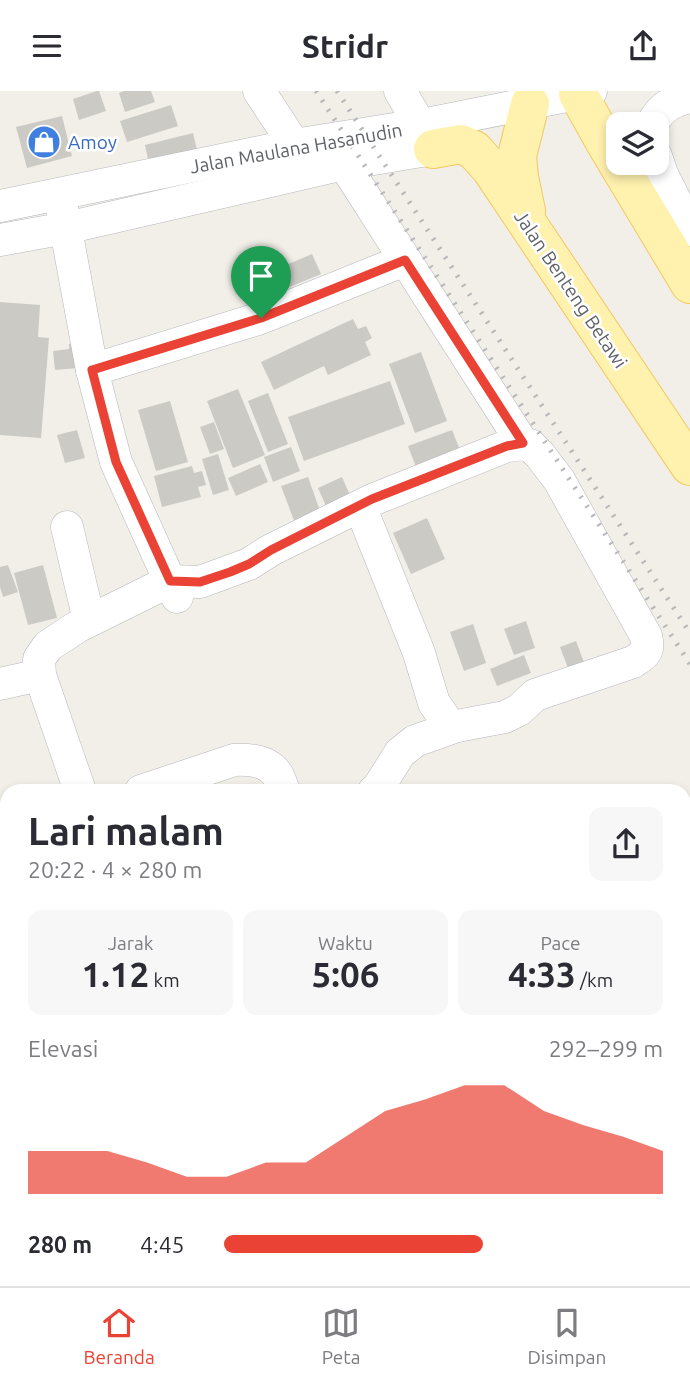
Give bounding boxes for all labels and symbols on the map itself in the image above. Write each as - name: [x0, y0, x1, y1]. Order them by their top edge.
- street label: Jalan Maulana Hasanudin: [188, 118, 404, 178]
- shop icon: Amoy: [25, 123, 63, 161]
- place label: Amoy: [68, 131, 117, 153]
- street label: Jalan Benteng Betawi: [510, 206, 632, 372]
- pin: [231, 246, 291, 318]

